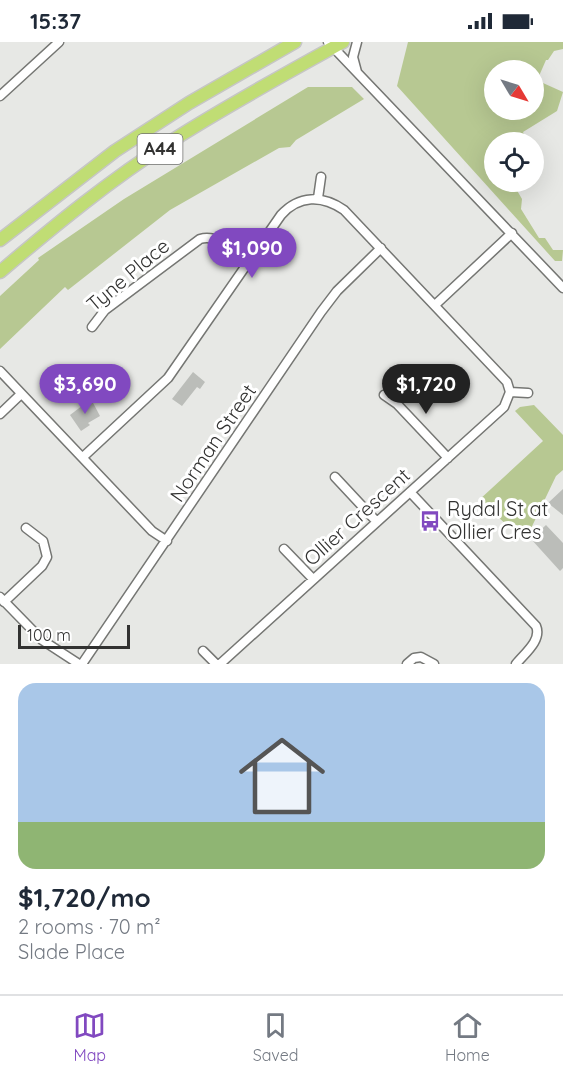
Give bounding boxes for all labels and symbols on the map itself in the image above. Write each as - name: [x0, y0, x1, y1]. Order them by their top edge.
- north arrow: [484, 60, 544, 120]
- road number: A44: [138, 134, 182, 164]
- pin: $1,090: [203, 228, 301, 279]
- street label: Tyne Place: [81, 233, 174, 316]
- pin: $3,690: [36, 364, 134, 415]
- pin: $1,720: [377, 364, 475, 415]
- street label: Norman Street: [164, 379, 261, 506]
- street label: Ollier Crescent: [298, 462, 415, 571]
- place label: Rydal St at Ollier Cres: [447, 496, 549, 544]
- bus stop icon: Rydal St at Ollier Cres: [418, 509, 442, 533]
- scale bar: [18, 622, 130, 650]

